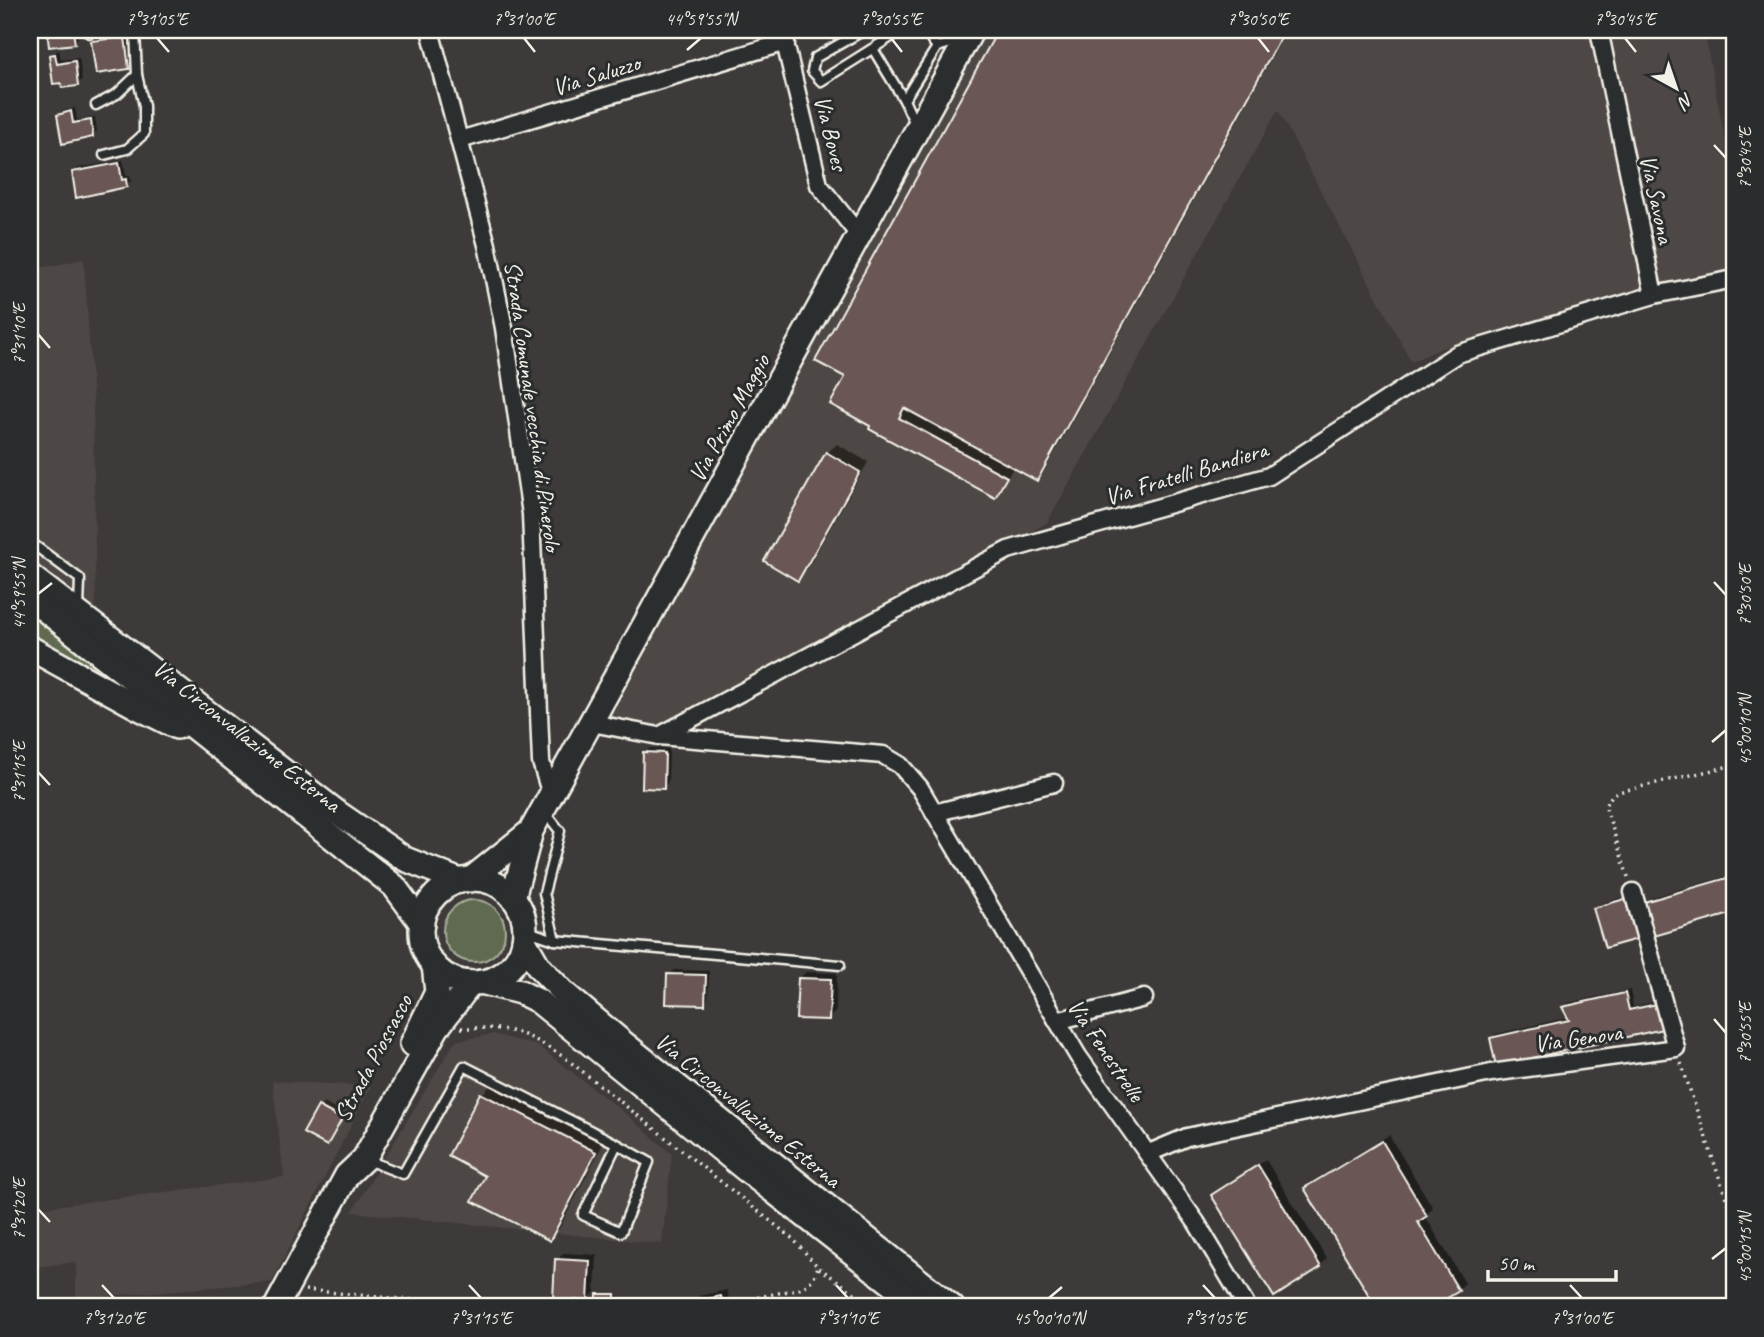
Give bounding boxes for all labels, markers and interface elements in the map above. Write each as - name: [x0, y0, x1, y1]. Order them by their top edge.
- text: 7°31'05"E: [126, 8, 190, 30]
- text: 7°31'00"E: [493, 8, 557, 30]
- text: 44°59'55"N: [666, 8, 740, 30]
- text: 7°30'55"E: [860, 8, 924, 30]
- text: 7°30'50"E: [1227, 8, 1291, 30]
- text: 7°30'45"E: [1594, 8, 1658, 30]
- street label: Via Saluzzo: [549, 47, 646, 102]
- north arrow: [1642, 52, 1712, 122]
- text: N: [1672, 87, 1699, 115]
- street label: Via Boves: [807, 92, 855, 175]
- text: 7°30'45"E: [1734, 125, 1756, 189]
- street label: Via Savona: [1633, 152, 1681, 247]
- street label: Strada Comunale vecchia di Pinerolo: [498, 259, 569, 555]
- text: 7°31'10"E: [8, 301, 30, 365]
- street label: Via Primo Maggio: [682, 348, 777, 487]
- street label: Via Fratelli Bandiera: [1101, 433, 1273, 512]
- text: 44°59'55"N: [8, 555, 30, 629]
- text: 7°30'50"E: [1734, 562, 1756, 626]
- street label: Via Circonvallazione Esterna: [147, 653, 348, 820]
- text: 45°00'10"N: [1734, 691, 1756, 765]
- text: 7°31'15"E: [8, 739, 30, 803]
- street label: Strada Piossasco: [327, 988, 420, 1127]
- street label: Via Fenestrelle: [1061, 993, 1153, 1109]
- text: 7°30'55"E: [1734, 1000, 1756, 1064]
- street label: Via Genova: [1532, 1017, 1625, 1059]
- street label: Via Circonvallazione Esterna: [649, 1026, 848, 1195]
- text: 7°31'20"E: [8, 1176, 30, 1240]
- text: 45°00'15"N: [1734, 1209, 1756, 1283]
- scale bar: [1488, 1239, 1615, 1283]
- text: 50 m: [1498, 1250, 1536, 1276]
- text: 7°31'20"E: [83, 1307, 147, 1329]
- text: 7°31'15"E: [450, 1307, 514, 1329]
- text: 7°31'10"E: [817, 1307, 881, 1329]
- text: 45°00'10"N: [1014, 1307, 1088, 1329]
- text: 7°31'05"E: [1184, 1307, 1248, 1329]
- text: 7°31'00"E: [1551, 1307, 1615, 1329]

